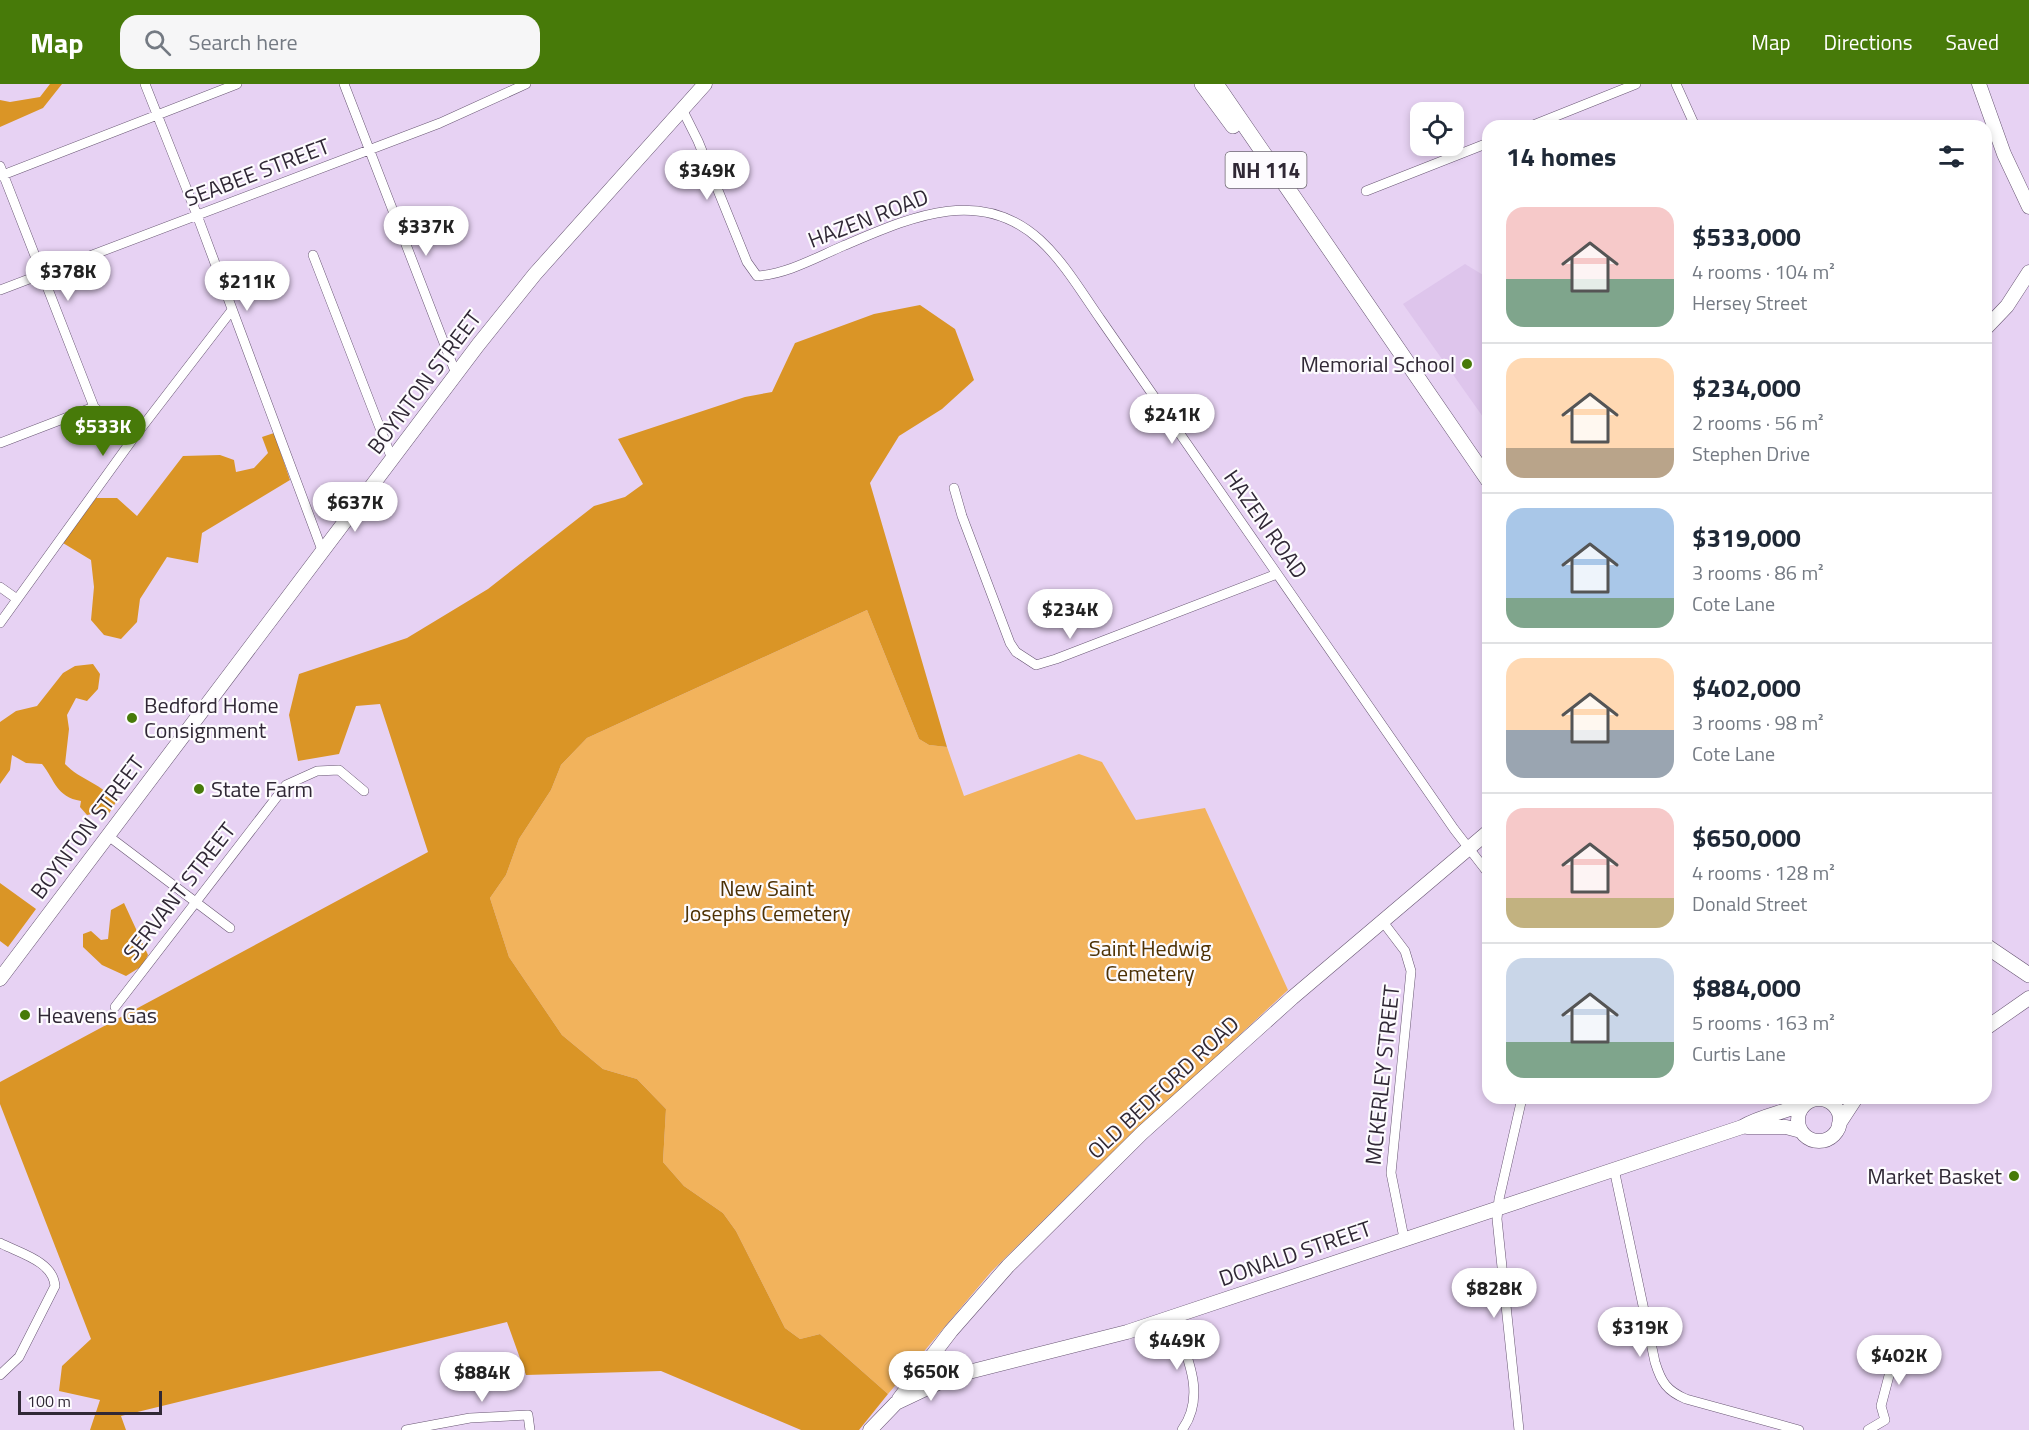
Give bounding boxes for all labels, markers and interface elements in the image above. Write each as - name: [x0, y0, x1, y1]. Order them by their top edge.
- search box: [120, 15, 540, 69]
- text: Map: [30, 21, 84, 64]
- text: Search here: [189, 25, 298, 59]
- icon: search: [141, 26, 174, 59]
- text: Map: [1751, 26, 1791, 58]
- text: Directions: [1824, 26, 1913, 58]
- text: Saved: [1946, 26, 1999, 58]
- map controls: [1410, 102, 1464, 156]
- button: locate: [1410, 102, 1464, 156]
- street label: SEABEE STREET: [180, 129, 335, 215]
- text: 14 homes: [1506, 137, 1616, 176]
- icon: filters: [1935, 140, 1968, 173]
- pin: $349K: [665, 150, 749, 201]
- road number: NH 114: [1226, 152, 1306, 188]
- text: $349K: [679, 154, 735, 185]
- street label: HAZEN ROAD: [803, 179, 933, 257]
- pin: $337K: [384, 206, 468, 257]
- text: $337K: [398, 210, 454, 241]
- text: $533,000: [1692, 217, 1801, 256]
- icon: home: [1554, 231, 1626, 303]
- pin: $378K: [26, 251, 110, 302]
- text: $378K: [40, 255, 96, 286]
- text: 4 rooms · 104 m²: [1692, 256, 1835, 287]
- pin: $211K: [205, 261, 289, 312]
- text: $211K: [219, 265, 275, 296]
- text: Hersey Street: [1692, 287, 1807, 318]
- street label: BOYNTON STREET: [359, 303, 490, 461]
- place label: Memorial School: [1300, 347, 1455, 381]
- marker: Memorial School: [1460, 357, 1474, 371]
- text: $234,000: [1692, 368, 1801, 407]
- icon: home: [1554, 382, 1626, 454]
- pin: $241K: [1130, 394, 1214, 445]
- text: $241K: [1144, 398, 1200, 429]
- pin: $533K: [61, 406, 145, 457]
- text: 2 rooms · 56 m²: [1692, 407, 1824, 438]
- text: $533K: [75, 410, 131, 441]
- text: Stephen Drive: [1692, 438, 1810, 469]
- street label: HAZEN ROAD: [1216, 462, 1316, 586]
- pin: $637K: [313, 482, 397, 533]
- text: $637K: [327, 486, 383, 517]
- text: $319,000: [1692, 518, 1801, 557]
- icon: home: [1554, 532, 1626, 604]
- text: 3 rooms · 86 m²: [1692, 557, 1824, 588]
- text: Cote Lane: [1692, 588, 1775, 619]
- pin: $234K: [1028, 589, 1112, 640]
- text: $234K: [1042, 593, 1098, 624]
- text: $402,000: [1692, 668, 1801, 707]
- icon: home: [1554, 682, 1626, 754]
- place label: Bedford Home Consignment: [144, 688, 279, 747]
- text: 3 rooms · 98 m²: [1692, 707, 1824, 738]
- marker: Bedford Home Consignment: [125, 711, 139, 725]
- text: Cote Lane: [1692, 738, 1775, 769]
- street label: BOYNTON STREET: [22, 748, 153, 906]
- place label: State Farm: [211, 772, 313, 806]
- marker: State Farm: [192, 782, 206, 796]
- street label: SERVANT STREET: [114, 814, 244, 967]
- text: $650,000: [1692, 818, 1801, 857]
- icon: home: [1554, 832, 1626, 904]
- text: 4 rooms · 128 m²: [1692, 857, 1835, 888]
- park label: New Saint Josephs Cemetery: [683, 871, 851, 930]
- text: Donald Street: [1692, 888, 1807, 919]
- park label: Saint Hedwig Cemetery: [1089, 931, 1211, 990]
- text: $884,000: [1692, 968, 1801, 1007]
- icon: home: [1554, 982, 1626, 1054]
- street label: MCKERLEY STREET: [1356, 983, 1408, 1167]
- place label: Heavens Gas: [37, 998, 157, 1032]
- street label: OLD BEDFORD ROAD: [1079, 1007, 1247, 1167]
- text: 5 rooms · 163 m²: [1692, 1007, 1835, 1038]
- marker: Heavens Gas: [18, 1008, 32, 1022]
- text: Curtis Lane: [1692, 1038, 1786, 1069]
- place label: Market Basket: [1867, 1159, 2002, 1193]
- marker: Market Basket: [2007, 1169, 2021, 1183]
- street label: DONALD STREET: [1214, 1211, 1376, 1295]
- pin: $828K: [1452, 1268, 1536, 1319]
- text: $828K: [1466, 1272, 1522, 1303]
- pin: $319K: [1598, 1307, 1682, 1358]
- text: $319K: [1612, 1311, 1668, 1342]
- pin: $449K: [1135, 1320, 1219, 1371]
- text: $449K: [1149, 1324, 1205, 1355]
- pin: $402K: [1857, 1335, 1941, 1386]
- text: $402K: [1871, 1339, 1927, 1370]
- pin: $650K: [889, 1351, 973, 1402]
- pin: $884K: [440, 1352, 524, 1403]
- text: $650K: [903, 1355, 959, 1386]
- text: $884K: [454, 1356, 510, 1387]
- scale bar: [18, 1388, 162, 1416]
- text: 100 m: [27, 1389, 71, 1413]

